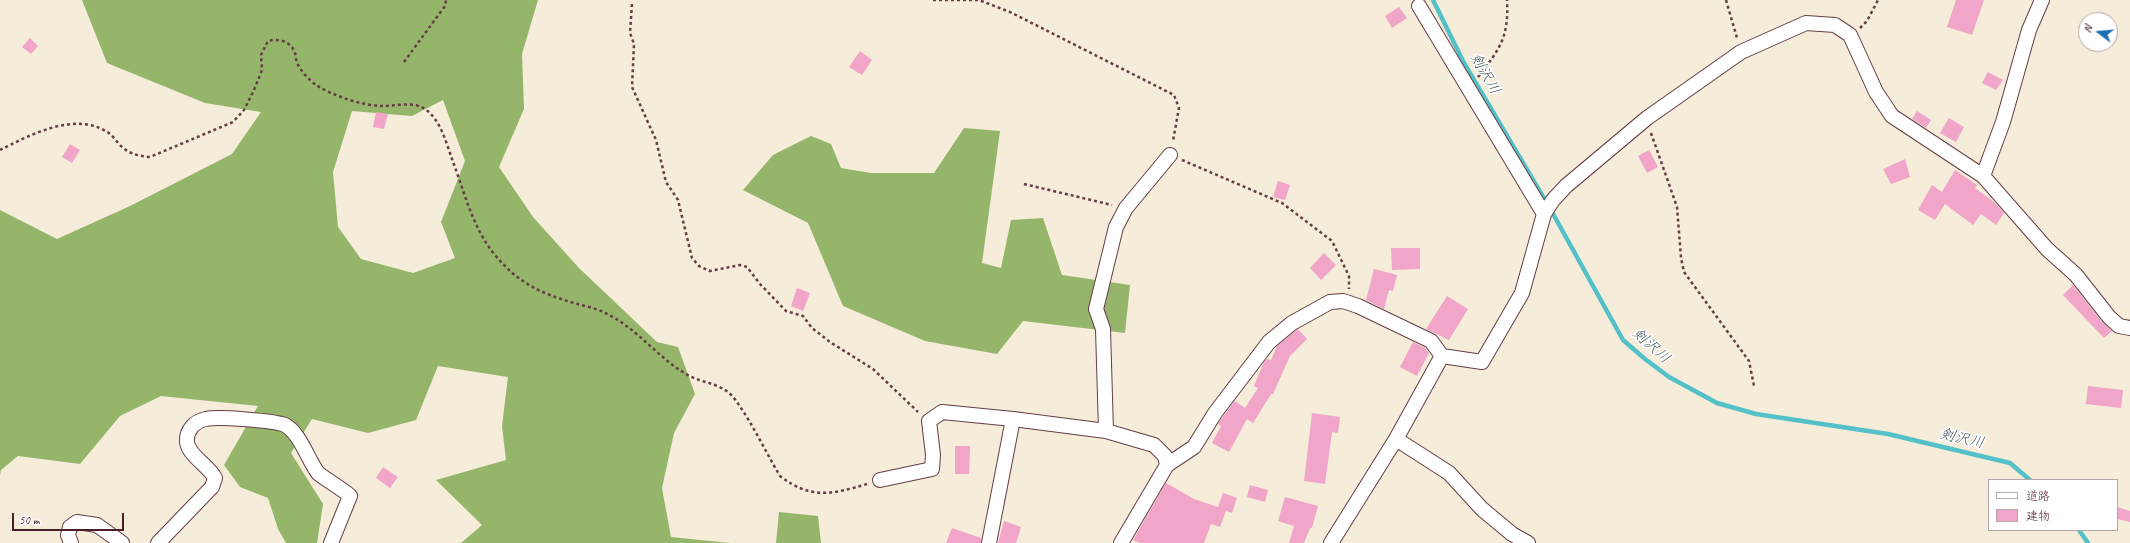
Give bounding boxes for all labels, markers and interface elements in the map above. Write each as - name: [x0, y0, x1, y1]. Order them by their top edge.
- north arrow: [2078, 12, 2118, 52]
- text: N: [2080, 24, 2095, 34]
- water label: 剣沢川: [1466, 50, 1504, 98]
- water label: 剣沢川: [1628, 324, 1674, 368]
- water label: 剣沢川: [1938, 425, 1986, 453]
- legend: [1988, 479, 2118, 531]
- text: 道路: [2026, 488, 2050, 504]
- scale bar: [14, 505, 126, 531]
- text: 建物: [2026, 508, 2050, 524]
- text: 50 m: [19, 512, 39, 528]

